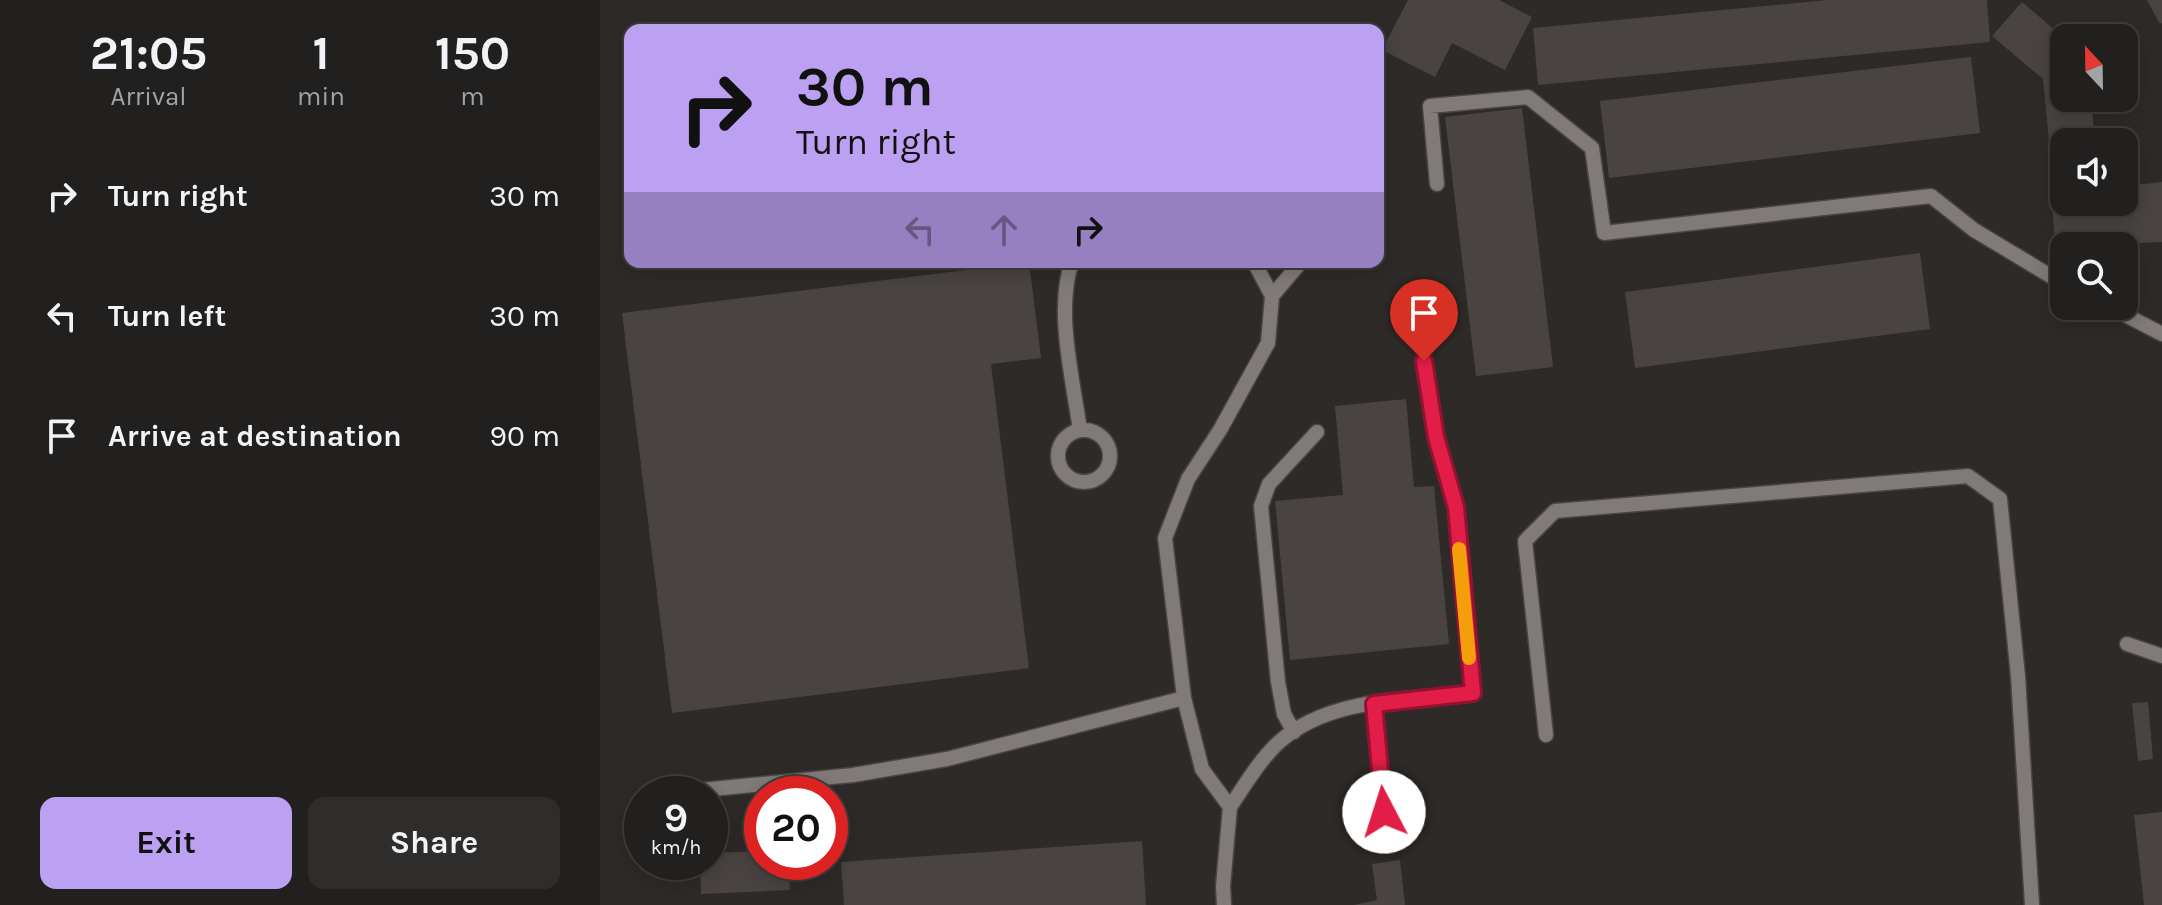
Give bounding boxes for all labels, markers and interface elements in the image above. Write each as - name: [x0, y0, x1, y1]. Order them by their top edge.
- north arrow: [2050, 24, 2138, 112]
- map controls: [2050, 24, 2138, 320]
- text: 21:05: [90, 25, 207, 81]
- text: 1: [312, 25, 330, 81]
- text: 150: [435, 25, 510, 81]
- text: 30 m: [796, 54, 934, 119]
- icon: right: [664, 56, 768, 160]
- text: Arrival: [110, 81, 187, 112]
- text: min: [297, 81, 345, 112]
- text: m: [460, 81, 485, 112]
- text: Turn right: [796, 121, 956, 163]
- button: sound: [2050, 128, 2138, 216]
- icon: right: [40, 174, 84, 218]
- text: Turn right: [108, 178, 248, 214]
- text: 30 m: [489, 178, 560, 214]
- icon: left: [898, 208, 942, 252]
- icon: ahead: [982, 208, 1026, 252]
- icon: right: [1066, 208, 1110, 252]
- button: search: [2050, 232, 2138, 320]
- pin: [1390, 279, 1458, 361]
- icon: arrive: [1402, 291, 1446, 335]
- icon: left: [40, 294, 84, 338]
- text: Turn left: [108, 298, 226, 334]
- text: 30 m: [489, 298, 560, 334]
- icon: arrive: [40, 414, 84, 458]
- text: Arrive at destination: [108, 418, 402, 454]
- text: 90 m: [490, 418, 560, 454]
- position arrow: [1342, 770, 1426, 854]
- speed limit sign: 20: [744, 776, 848, 880]
- text: 9: [664, 794, 688, 841]
- button: Exit: [40, 797, 292, 889]
- button: Share: [308, 797, 560, 889]
- text: km/h: [651, 836, 701, 859]

